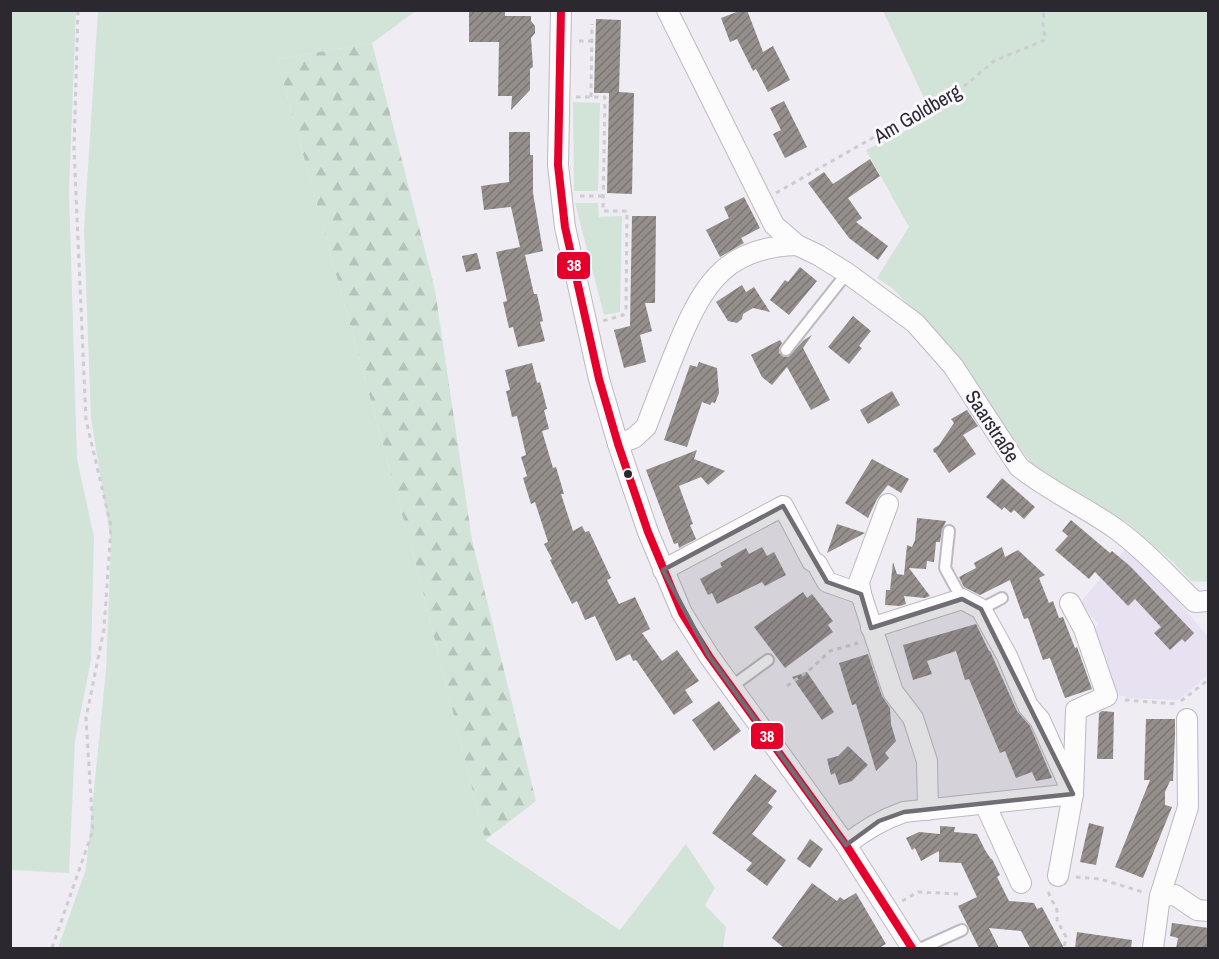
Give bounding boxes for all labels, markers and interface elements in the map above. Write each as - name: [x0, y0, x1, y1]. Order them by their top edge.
- street label: Am Goldberg: [868, 77, 966, 149]
- line badge: 38: [556, 251, 591, 280]
- text: 38: [567, 254, 581, 276]
- street label: Saarstraße: [960, 385, 1026, 467]
- unlabelled marker: [622, 468, 634, 480]
- line badge: 38: [750, 722, 784, 750]
- text: 38: [760, 725, 774, 747]

